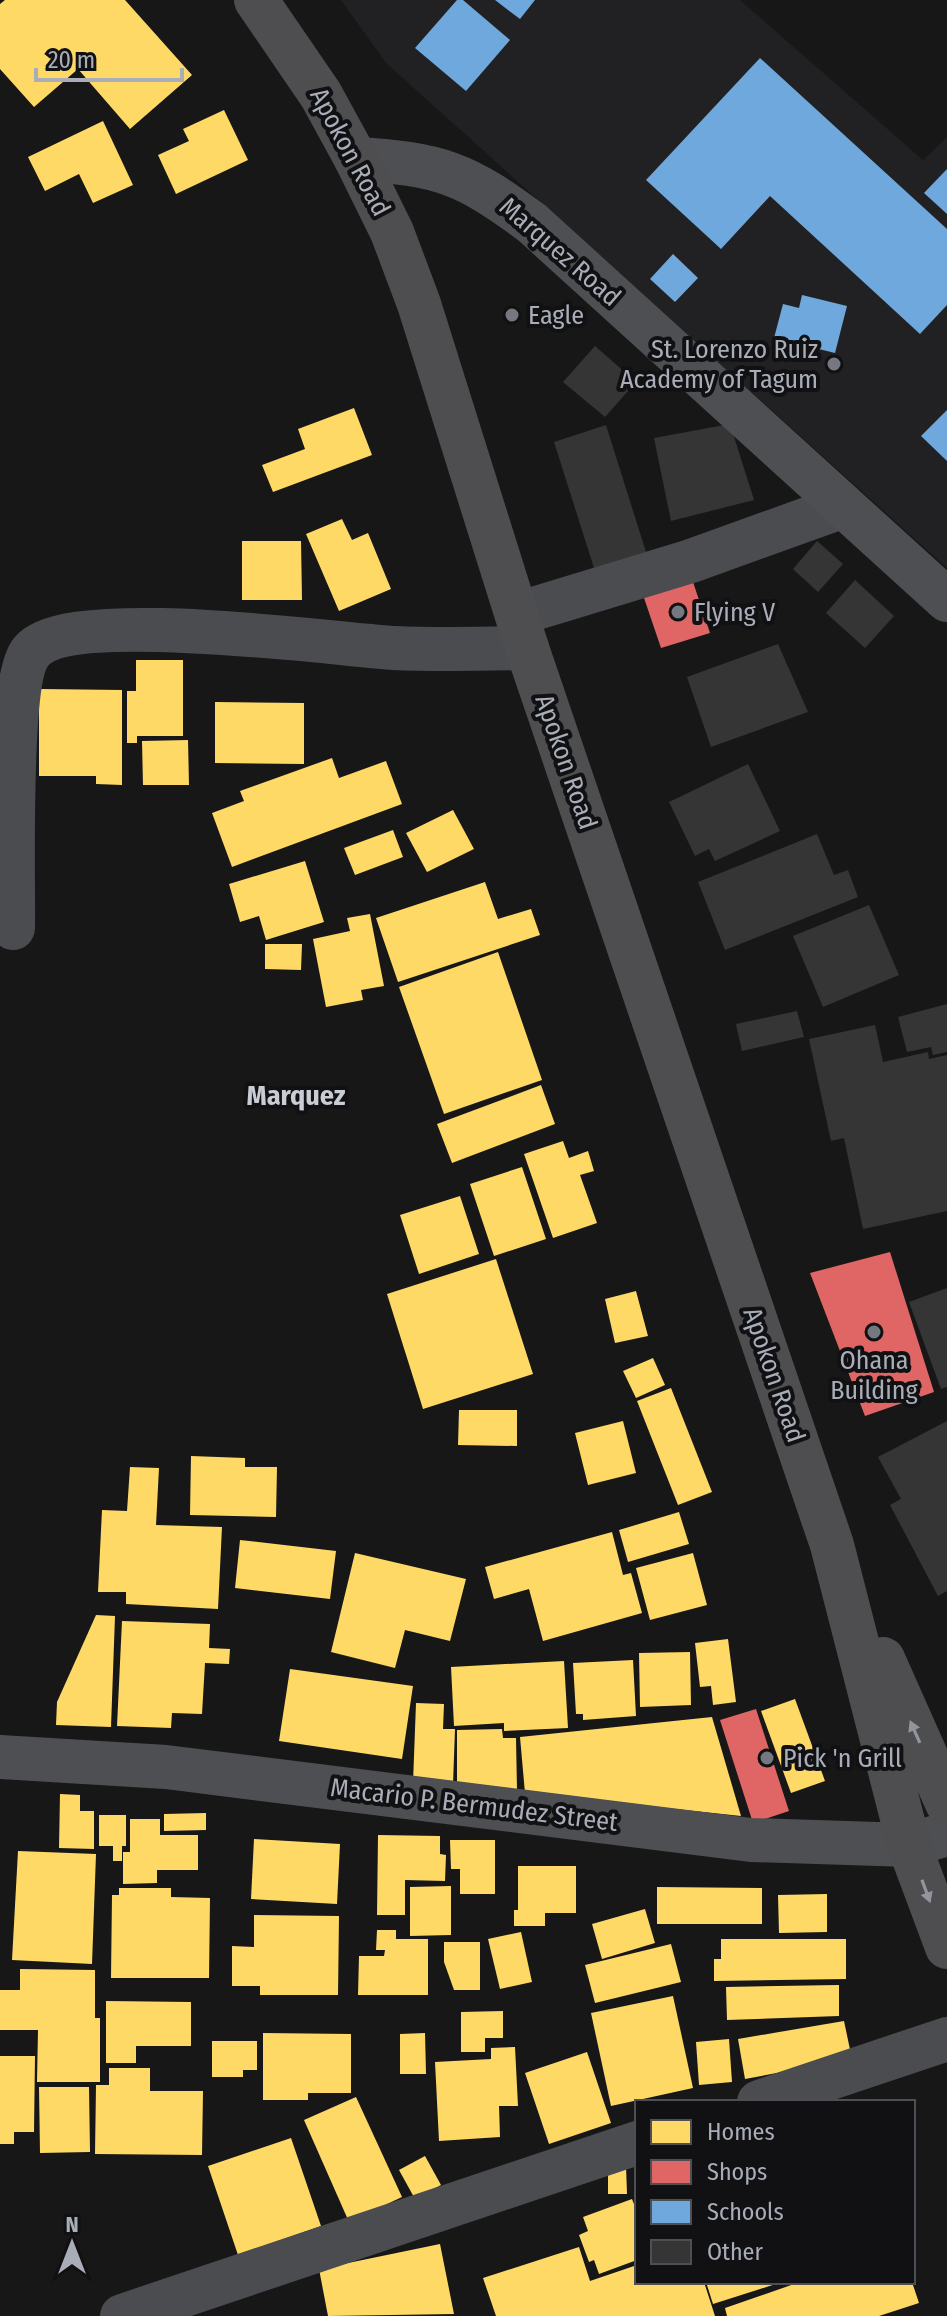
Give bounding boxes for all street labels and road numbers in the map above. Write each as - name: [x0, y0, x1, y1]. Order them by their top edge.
- street label: Apokon Road: [303, 83, 397, 221]
- street label: Marquez Road: [493, 191, 627, 313]
- street label: Apokon Road: [528, 691, 604, 833]
- street label: Apokon Road: [736, 1304, 812, 1446]
- street label: Macario P. Bermudez Street: [329, 1772, 620, 1838]

